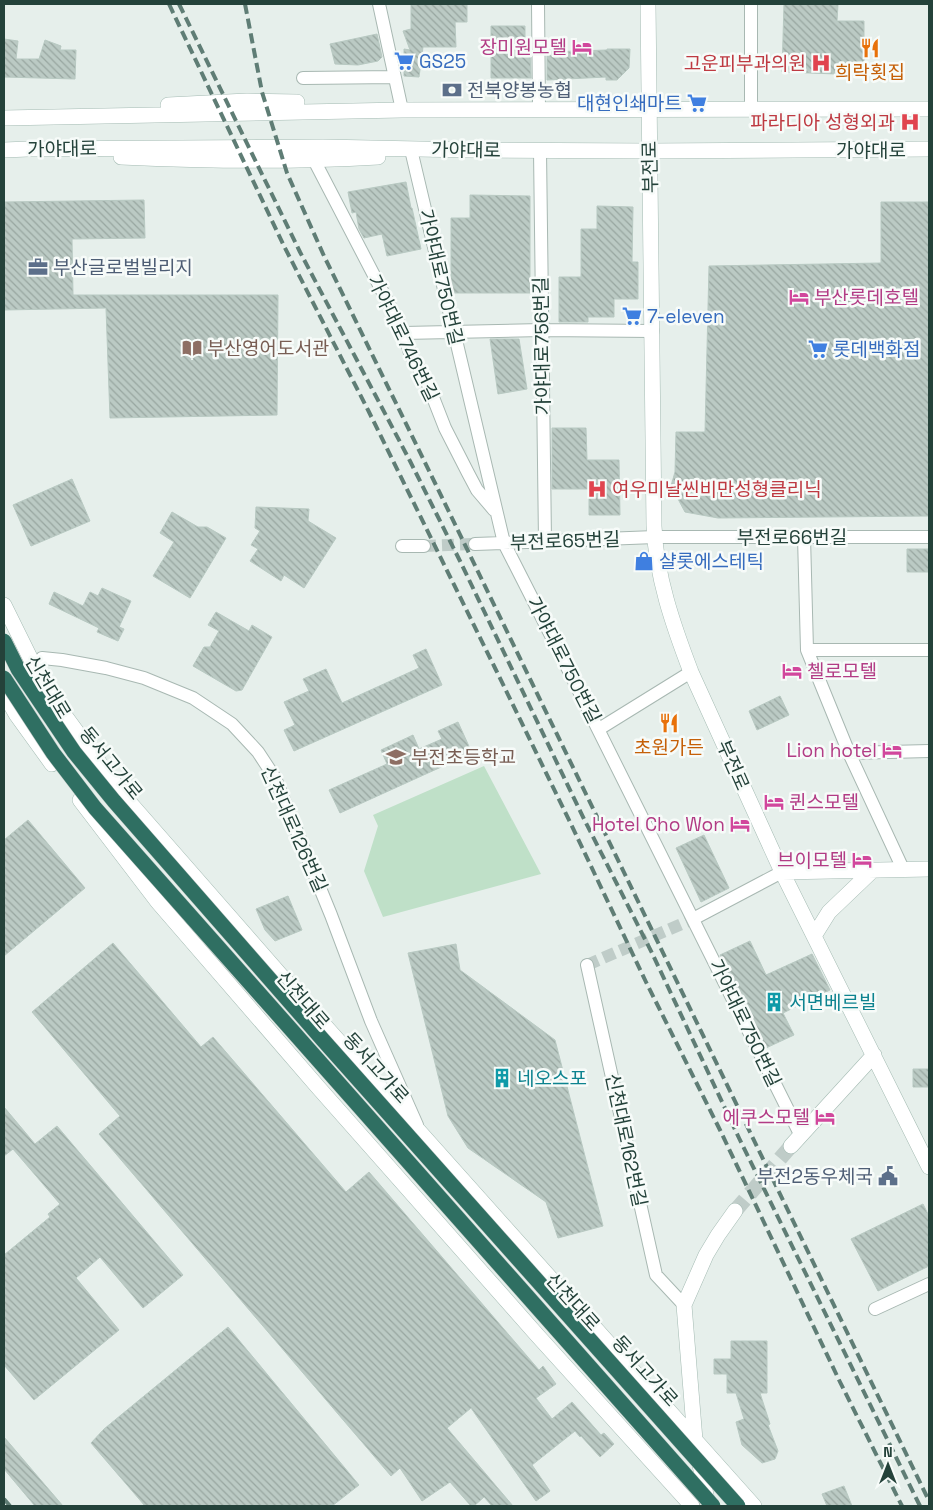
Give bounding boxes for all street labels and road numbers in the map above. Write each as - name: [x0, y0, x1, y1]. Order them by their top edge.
- street label: 가야대로: [27, 136, 97, 162]
- street label: 가야대로: [431, 137, 501, 163]
- street label: 가야대로: [836, 138, 906, 163]
- street label: 부전로: [637, 141, 663, 193]
- street label: 가야대로750번길: [413, 206, 469, 348]
- street label: 가야대로746번길: [362, 271, 444, 405]
- street label: 가야대로756번길: [528, 276, 556, 416]
- street label: 부전로66번길: [737, 525, 847, 550]
- street label: 부전로65번길: [509, 527, 621, 555]
- street label: 가야대로750번길: [521, 592, 607, 728]
- street label: 신천대로: [19, 651, 77, 723]
- street label: 동서고가로: [74, 721, 148, 805]
- street label: 부전로: [711, 736, 755, 794]
- street label: 신천대로126번길: [255, 762, 333, 896]
- street label: 가야대로750번길: [703, 955, 787, 1091]
- street label: 신천대로: [271, 965, 335, 1035]
- street label: 동서고가로: [337, 1027, 415, 1109]
- street label: 신천대로162번길: [600, 1071, 652, 1209]
- street label: 신천대로: [540, 1268, 606, 1336]
- street label: 동서고가로: [606, 1330, 684, 1412]

